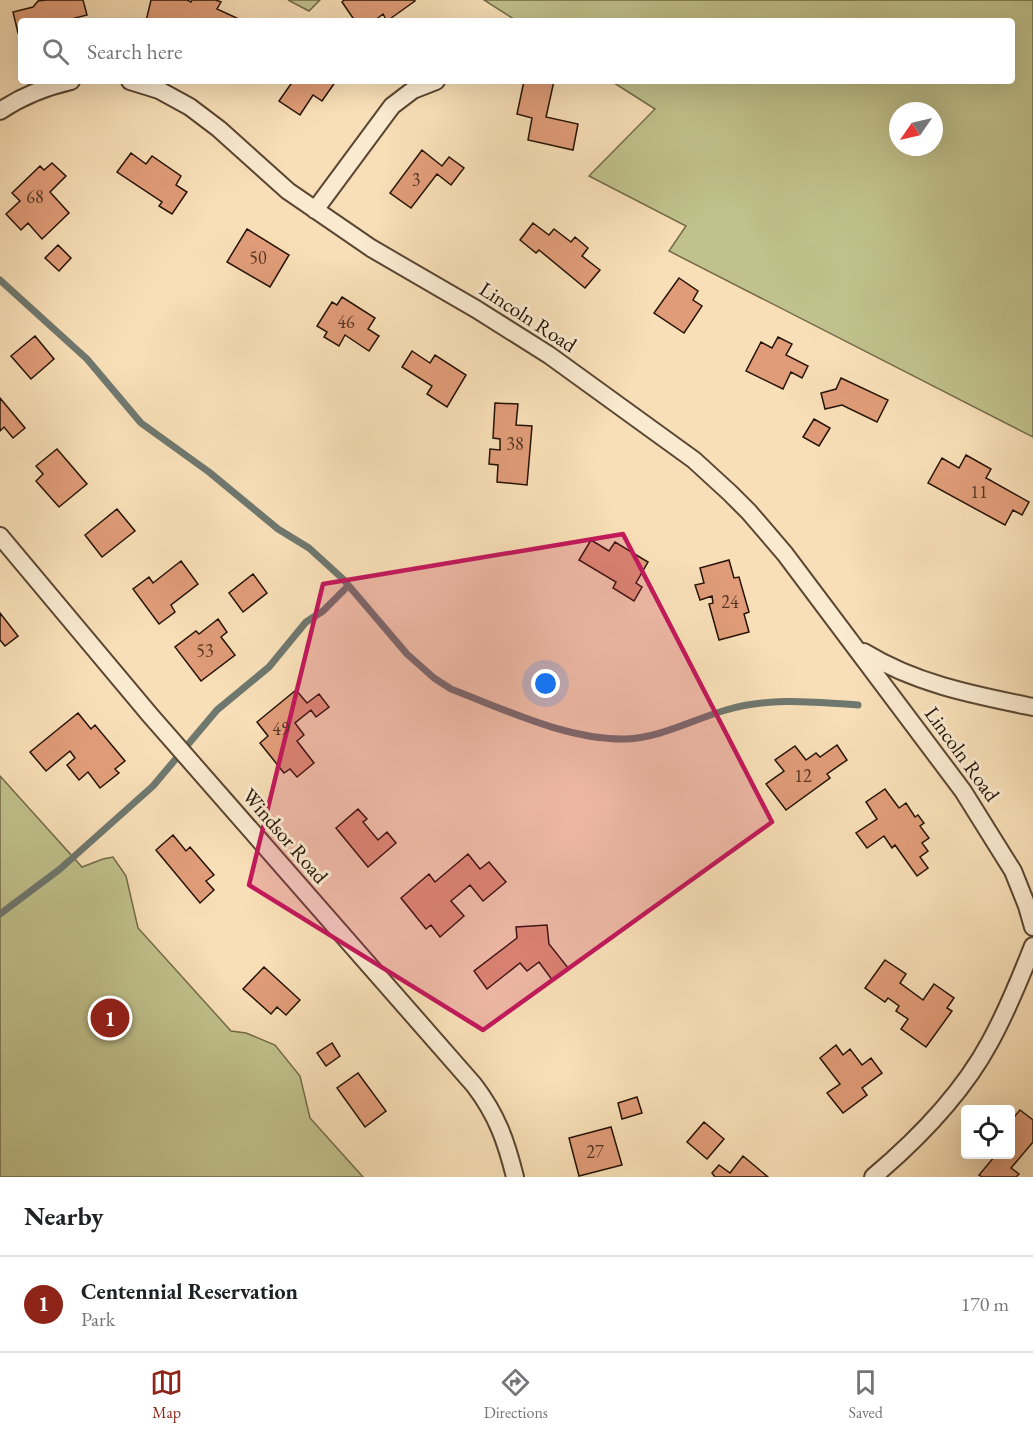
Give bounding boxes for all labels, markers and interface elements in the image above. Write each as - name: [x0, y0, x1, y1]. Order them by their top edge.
- search box: [18, 18, 1015, 84]
- icon: search: [39, 35, 72, 68]
- text: Search here: [87, 37, 182, 66]
- north arrow: [889, 102, 943, 156]
- house number: 3: [412, 168, 420, 191]
- house number: 68: [26, 185, 44, 208]
- house number: 50: [249, 246, 267, 269]
- street label: Lincoln Road: [474, 275, 582, 358]
- house number: 46: [337, 310, 355, 333]
- house number: 38: [506, 432, 524, 455]
- house number: 11: [970, 480, 988, 503]
- house number: 24: [721, 590, 739, 613]
- house number: 53: [196, 639, 214, 662]
- your location: [531, 669, 560, 698]
- street label: Lincoln Road: [919, 701, 1006, 807]
- house number: 49: [272, 717, 290, 740]
- house number: 12: [794, 764, 812, 787]
- street label: Windsor Road: [236, 782, 335, 889]
- pin: 1: [90, 996, 130, 1040]
- map controls: [961, 1105, 1015, 1159]
- button: locate: [961, 1105, 1015, 1159]
- house number: 27: [586, 1140, 604, 1163]
- text: Nearby: [24, 1199, 104, 1233]
- text: Centennial Reservation: [81, 1277, 298, 1306]
- text: 1: [38, 1291, 49, 1317]
- text: 170 m: [961, 1291, 1009, 1317]
- text: Park: [81, 1306, 115, 1332]
- tab: Map: [150, 1366, 183, 1423]
- tab: Directions: [484, 1366, 548, 1423]
- tab: Saved: [848, 1366, 883, 1423]

